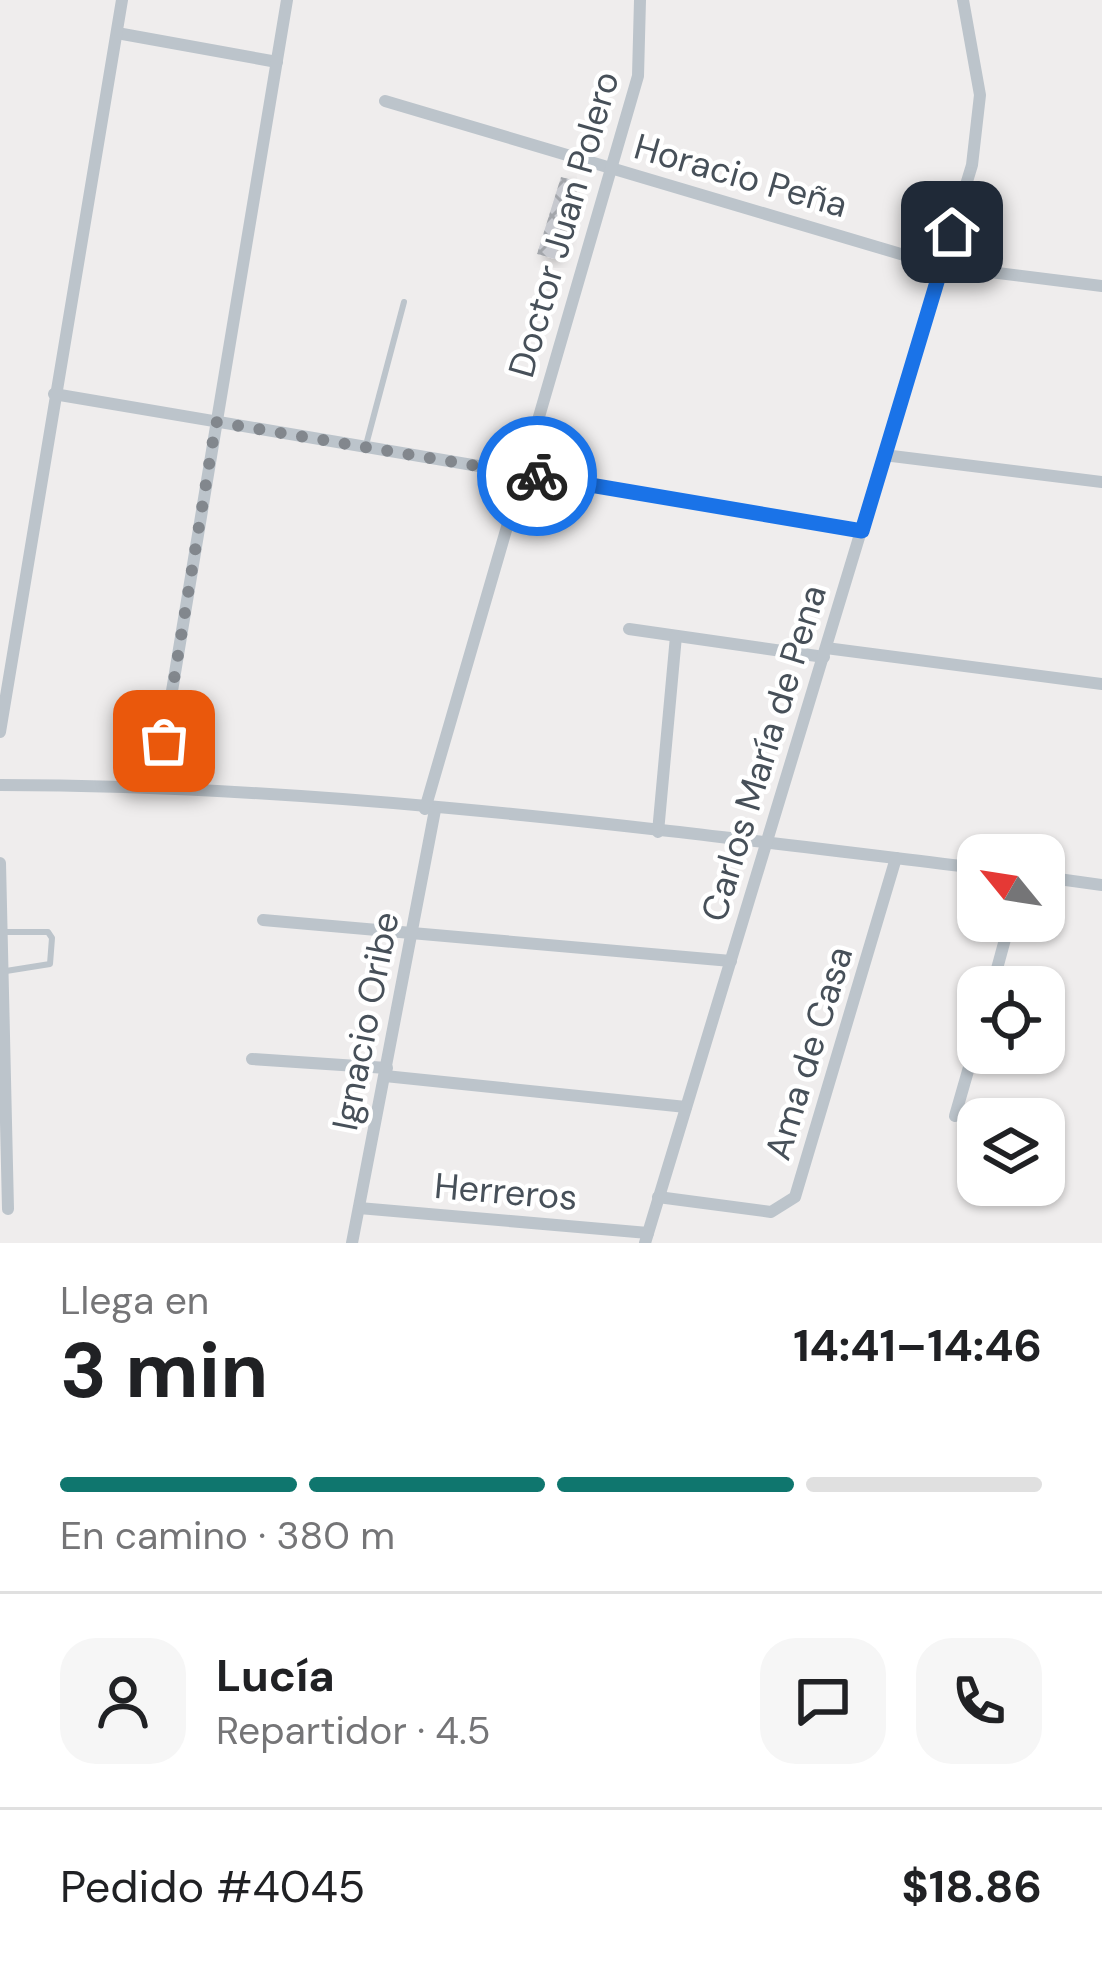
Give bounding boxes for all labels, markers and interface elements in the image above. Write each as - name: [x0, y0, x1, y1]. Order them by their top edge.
- street label: Doctor Juan Polero: [497, 66, 630, 383]
- street label: Horacio Peña: [629, 123, 853, 228]
- pin: [901, 181, 1003, 283]
- icon: home: [919, 199, 985, 265]
- courier: [477, 416, 597, 536]
- icon: bike: [504, 443, 570, 509]
- street label: Carlos María de Pena: [690, 579, 837, 927]
- pin: [113, 690, 215, 792]
- icon: bag: [131, 708, 197, 774]
- north arrow: [957, 834, 1065, 942]
- map controls: [957, 834, 1065, 1206]
- street label: Ignacio Oribe: [321, 908, 410, 1134]
- street label: Ama de Casa: [754, 941, 863, 1166]
- button: locate: [957, 966, 1065, 1074]
- button: layers: [957, 1098, 1065, 1206]
- street label: Herreros: [432, 1162, 579, 1221]
- text: Llega en: [60, 1275, 209, 1326]
- text: 14:41–14:46: [793, 1316, 1042, 1375]
- text: 3 min: [60, 1320, 268, 1421]
- text: En camino · 380 m: [60, 1510, 395, 1561]
- button: person: [60, 1638, 186, 1764]
- button: chat: [760, 1638, 886, 1764]
- button: phone: [916, 1638, 1042, 1764]
- text: Lucía: [216, 1646, 335, 1705]
- text: Repartidor · 4.5: [216, 1705, 491, 1756]
- text: Pedido #4045: [60, 1857, 365, 1916]
- text: $18.86: [902, 1857, 1042, 1916]

